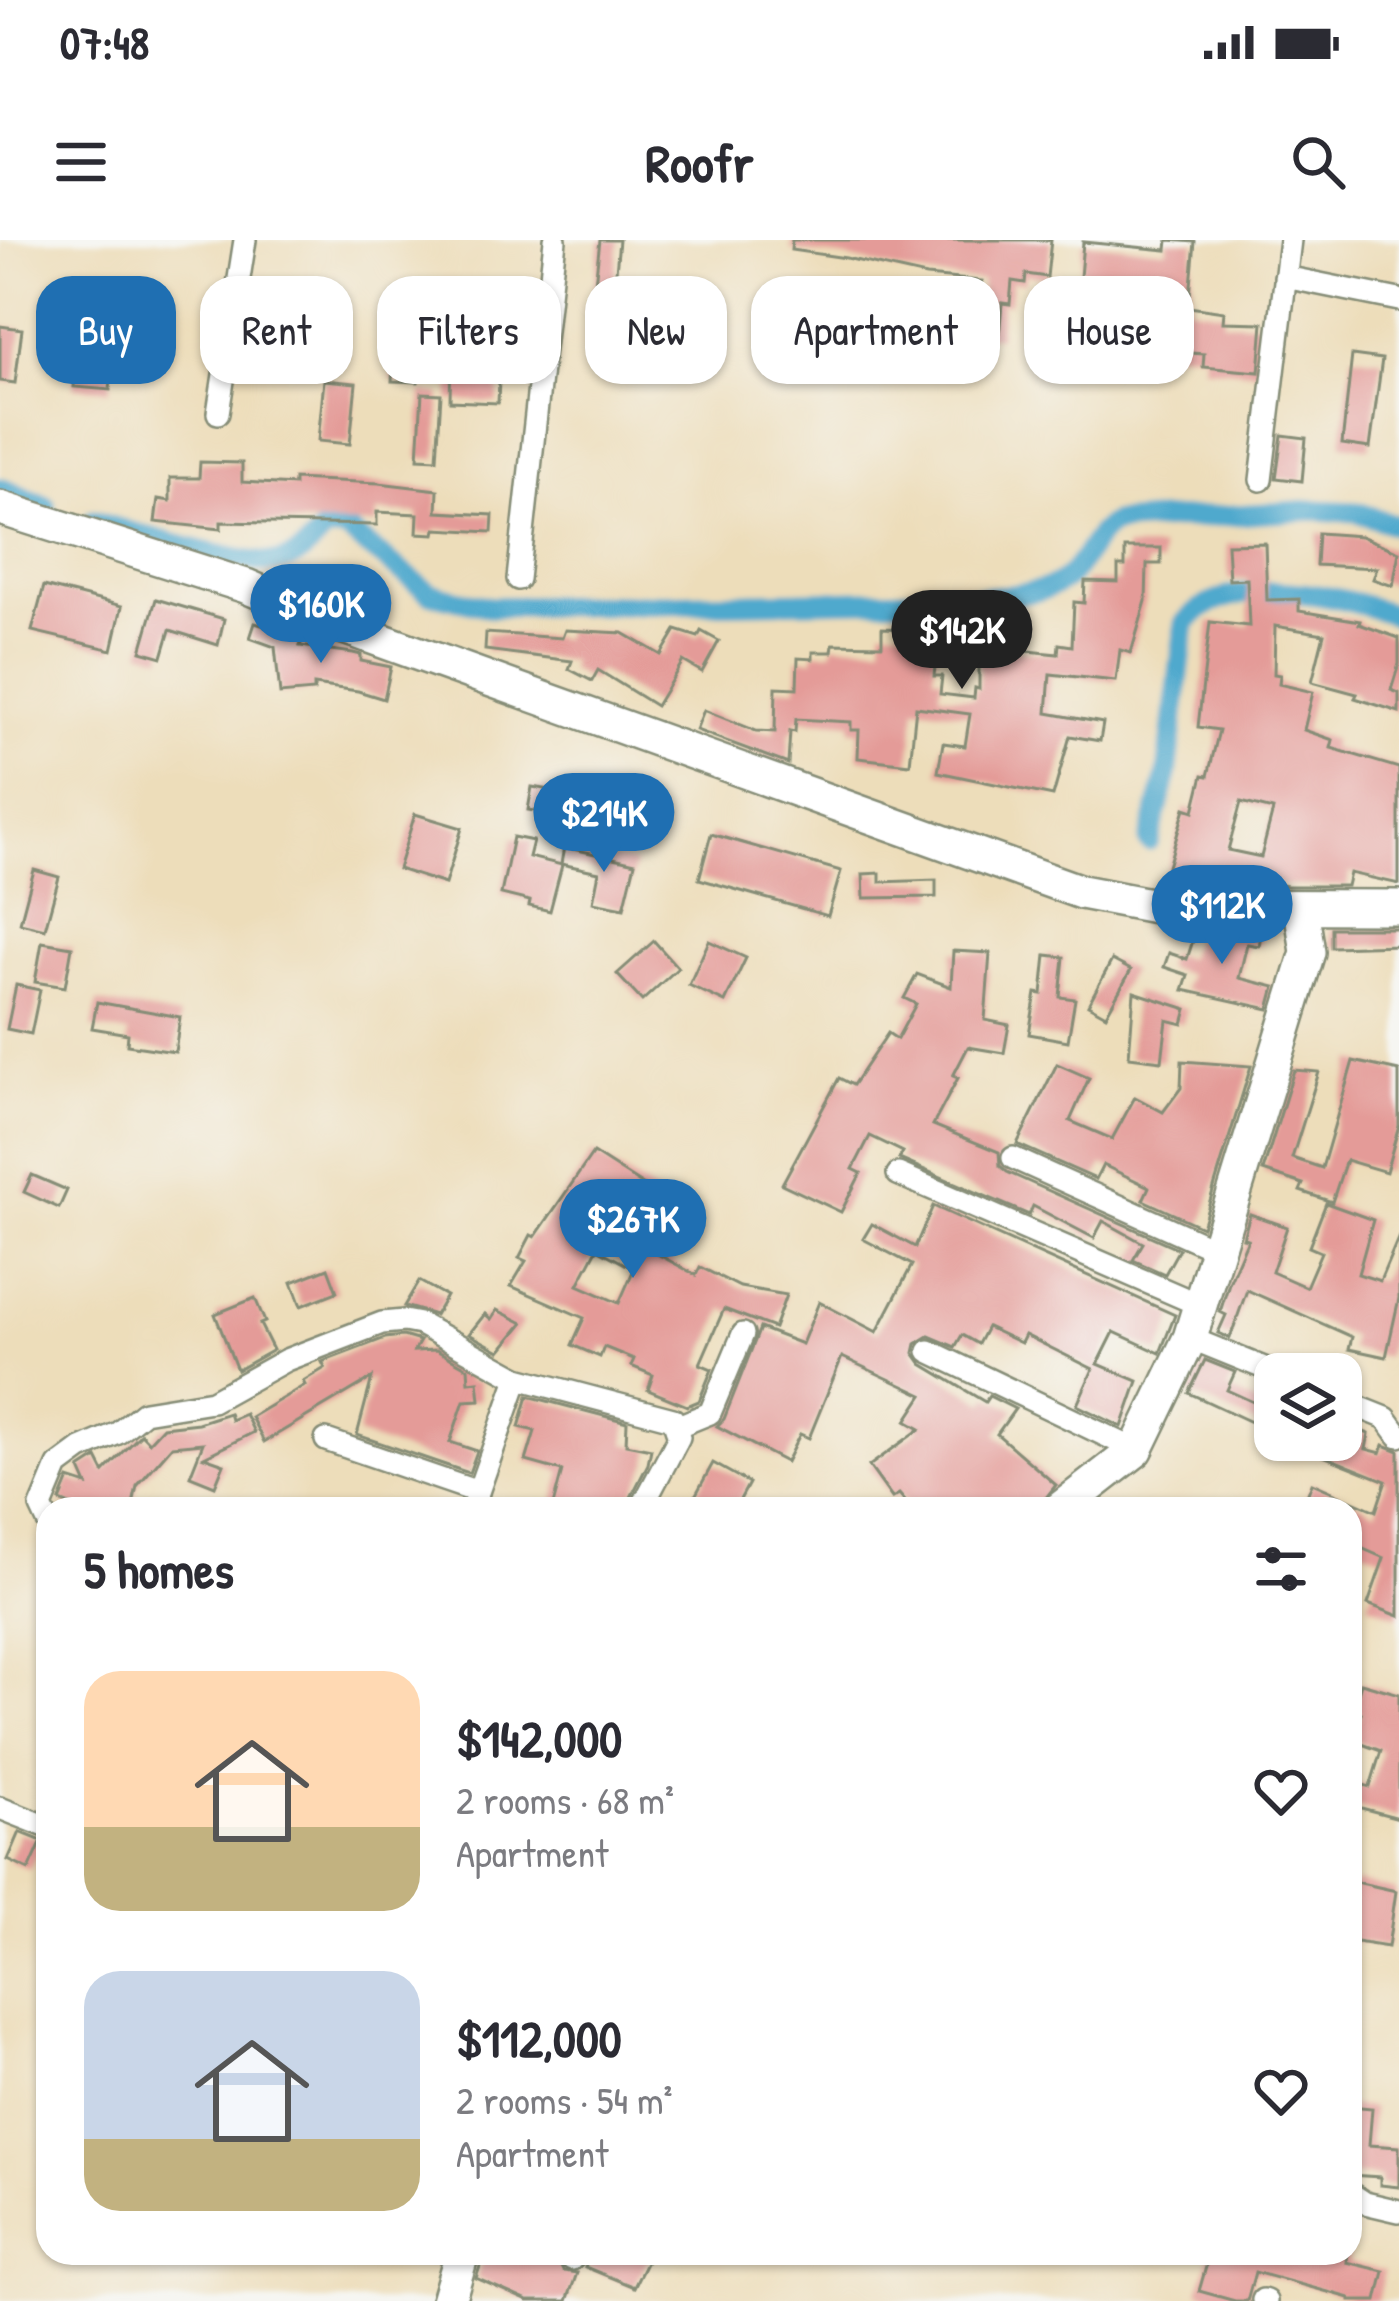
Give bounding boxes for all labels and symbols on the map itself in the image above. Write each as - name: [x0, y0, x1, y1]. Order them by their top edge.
- pin: $160K: [237, 564, 405, 666]
- pin: $142K: [878, 590, 1046, 692]
- pin: $214K: [520, 773, 688, 875]
- pin: $112K: [1138, 865, 1306, 967]
- pin: $267K: [549, 1179, 717, 1281]

